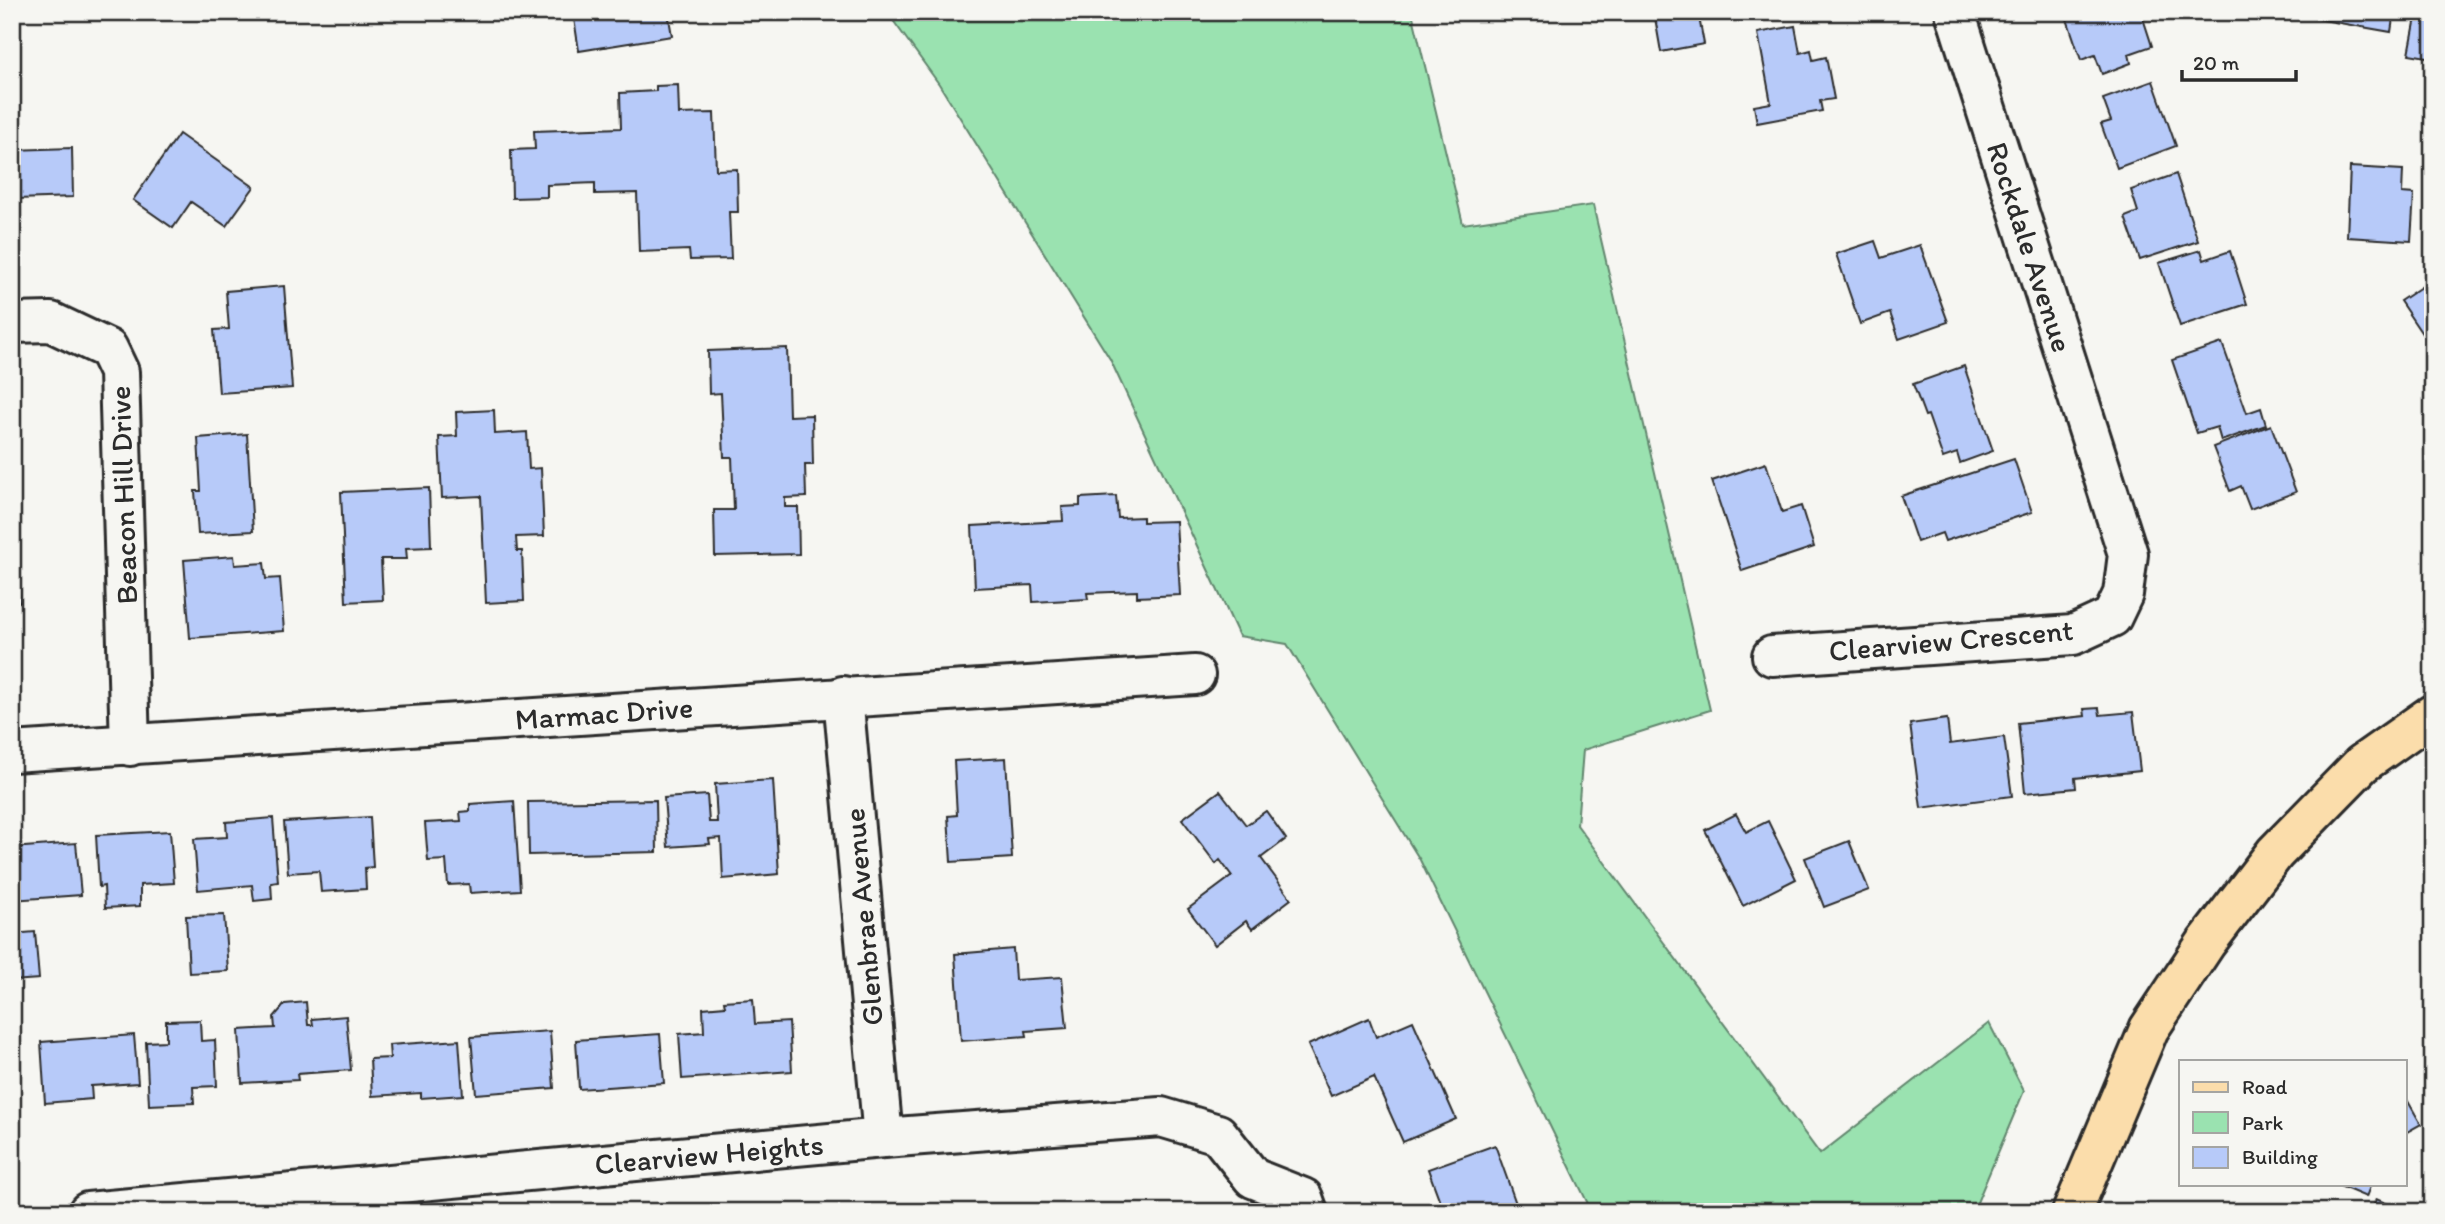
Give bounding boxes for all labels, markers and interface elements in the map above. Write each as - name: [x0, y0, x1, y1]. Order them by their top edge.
- scale bar: [2182, 38, 2296, 82]
- text: 20 m: [2193, 50, 2240, 75]
- street label: Rockdale Avenue: [1979, 137, 2081, 357]
- street label: Beacon Hill Drive: [101, 385, 145, 605]
- street label: Clearview Crescent: [1827, 611, 2075, 669]
- street label: Marmac Drive: [514, 688, 694, 738]
- street label: Glenbrae Avenue: [835, 807, 891, 1027]
- legend: [2179, 1060, 2406, 1186]
- text: Road: [2242, 1074, 2288, 1099]
- text: Park: [2242, 1110, 2284, 1135]
- street label: Clearview Heights: [593, 1126, 825, 1182]
- text: Building: [2242, 1144, 2318, 1169]

